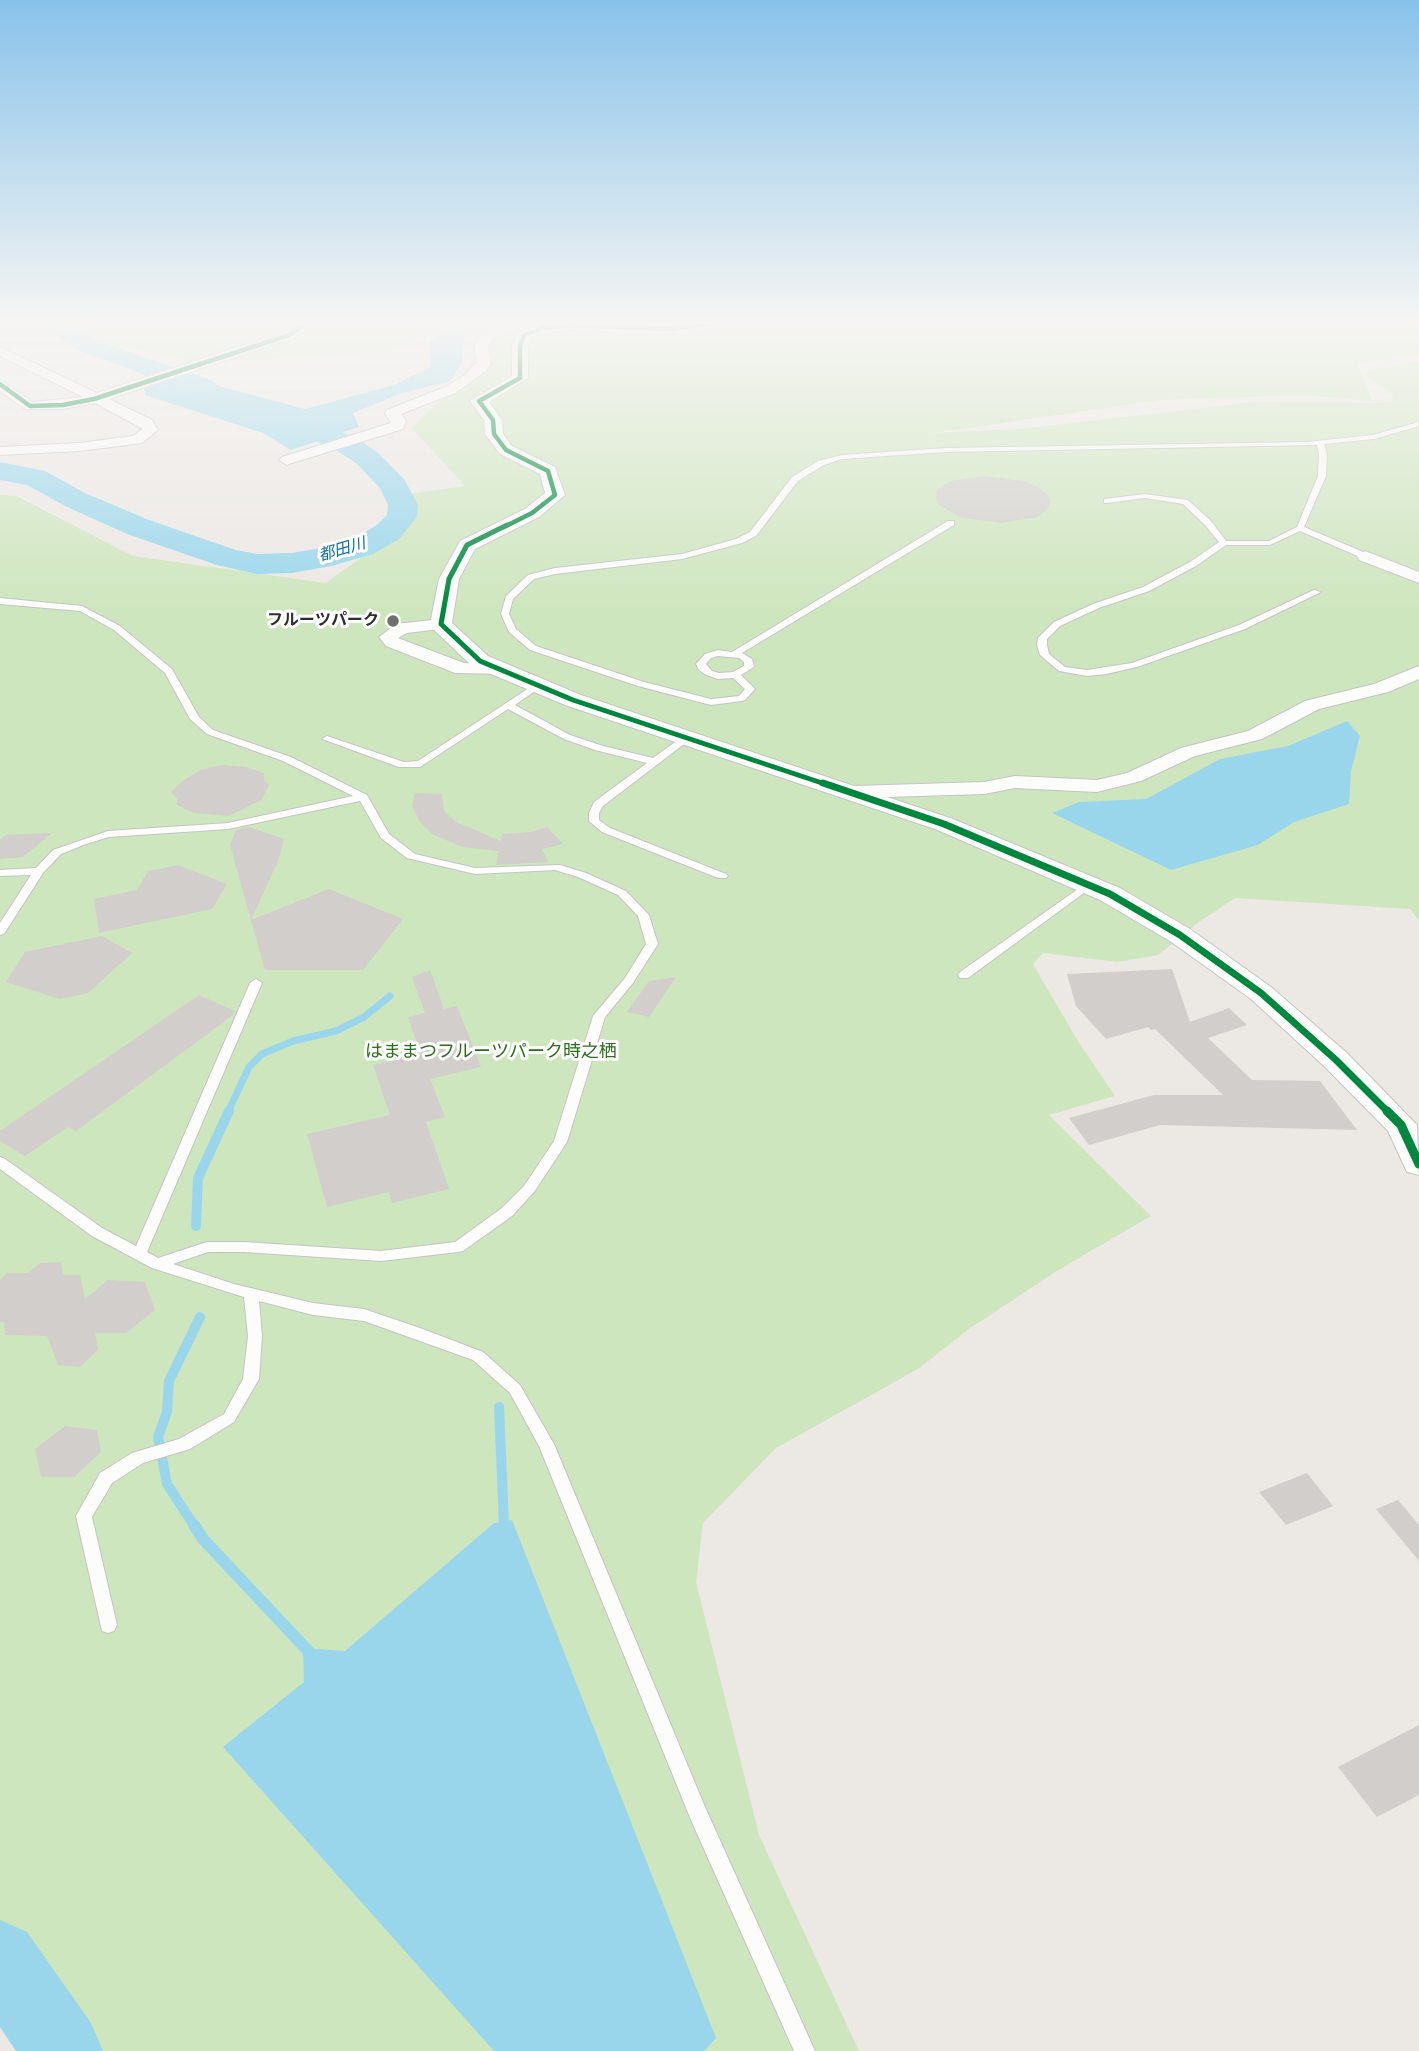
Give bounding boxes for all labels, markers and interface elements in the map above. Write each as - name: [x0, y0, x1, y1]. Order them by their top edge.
- water label: 都田川: [316, 534, 368, 566]
- place label: フルーツパーク: [267, 611, 379, 631]
- marker: フルーツパーク: [385, 613, 401, 629]
- park label: はままつフルーツパーク時之栖: [365, 1041, 617, 1063]

